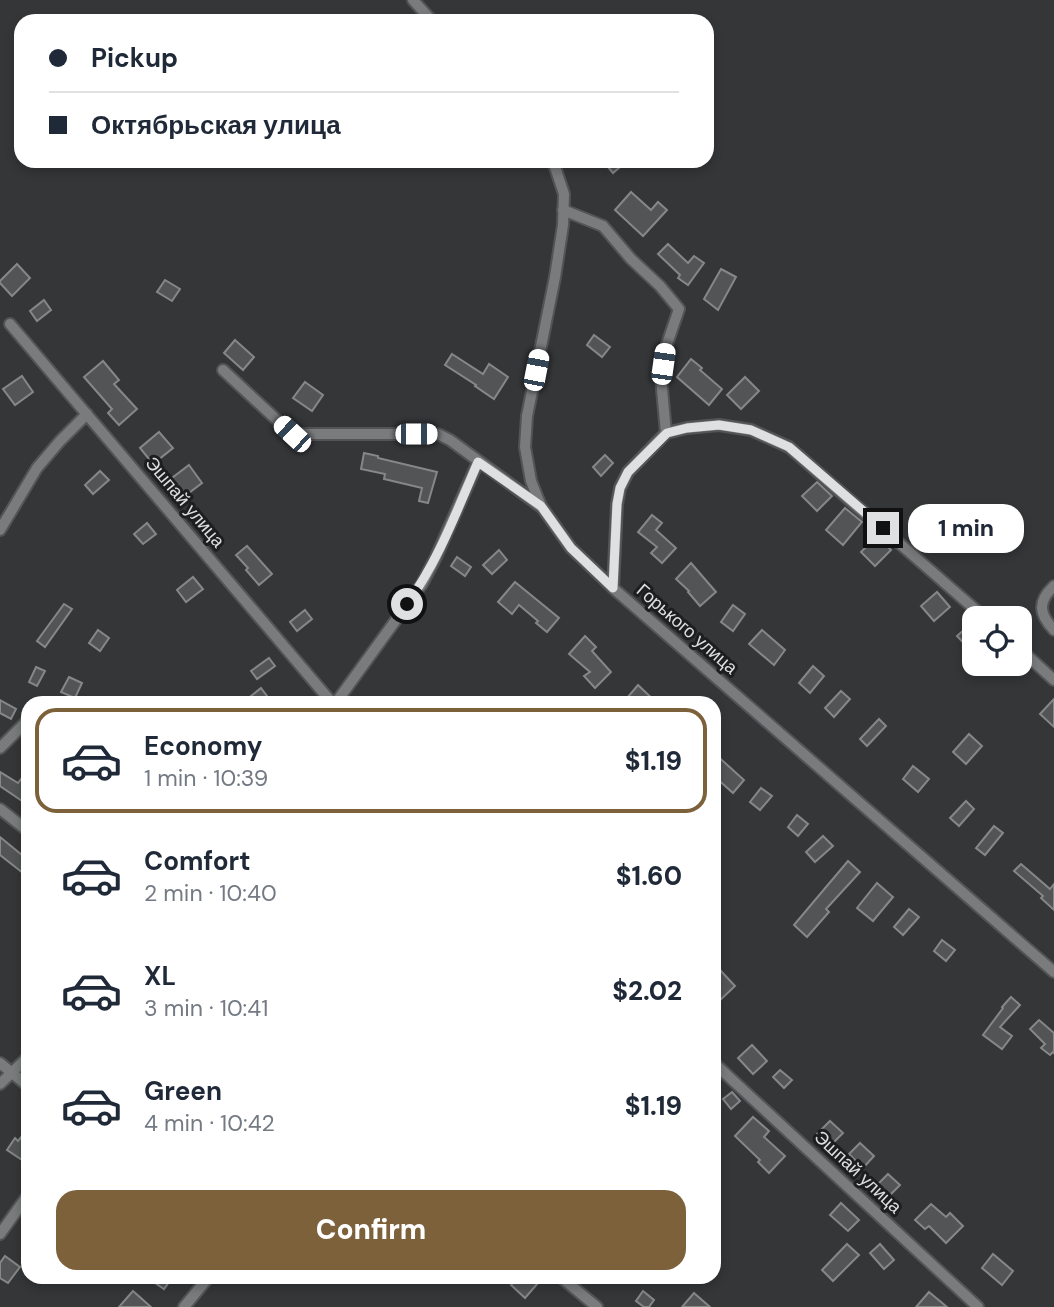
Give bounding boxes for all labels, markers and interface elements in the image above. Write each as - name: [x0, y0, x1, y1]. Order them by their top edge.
- text: Pickup: [91, 41, 178, 75]
- text: Октябрьская улица: [91, 108, 341, 142]
- car: [650, 342, 677, 386]
- car: [522, 347, 551, 393]
- car: [270, 412, 315, 456]
- car: [396, 424, 438, 445]
- street label: Эшпай улица: [140, 452, 231, 553]
- callout: 1 min: [908, 504, 1023, 552]
- route end: [867, 512, 899, 544]
- text: 1 min: [938, 513, 994, 543]
- street label: Горького улица: [631, 578, 743, 680]
- route start: [391, 588, 423, 620]
- map controls: [962, 606, 1032, 676]
- button: locate: [962, 606, 1032, 676]
- icon: car: [60, 729, 123, 792]
- text: Economy: [144, 729, 262, 763]
- text: $1.19: [625, 744, 682, 778]
- text: 1 min · 10:39: [144, 763, 268, 793]
- icon: car: [60, 844, 123, 907]
- text: Comfort: [144, 844, 250, 878]
- text: $1.60: [616, 859, 682, 893]
- text: 2 min · 10:40: [144, 878, 277, 908]
- icon: car: [60, 959, 123, 1022]
- text: XL: [144, 959, 176, 993]
- text: $2.02: [612, 974, 682, 1008]
- text: 3 min · 10:41: [144, 993, 268, 1023]
- icon: car: [60, 1074, 123, 1137]
- text: Green: [144, 1074, 222, 1108]
- text: $1.19: [625, 1089, 682, 1123]
- text: 4 min · 10:42: [144, 1108, 275, 1138]
- street label: Эшпай улица: [809, 1125, 908, 1219]
- button: Confirm: [56, 1190, 686, 1270]

